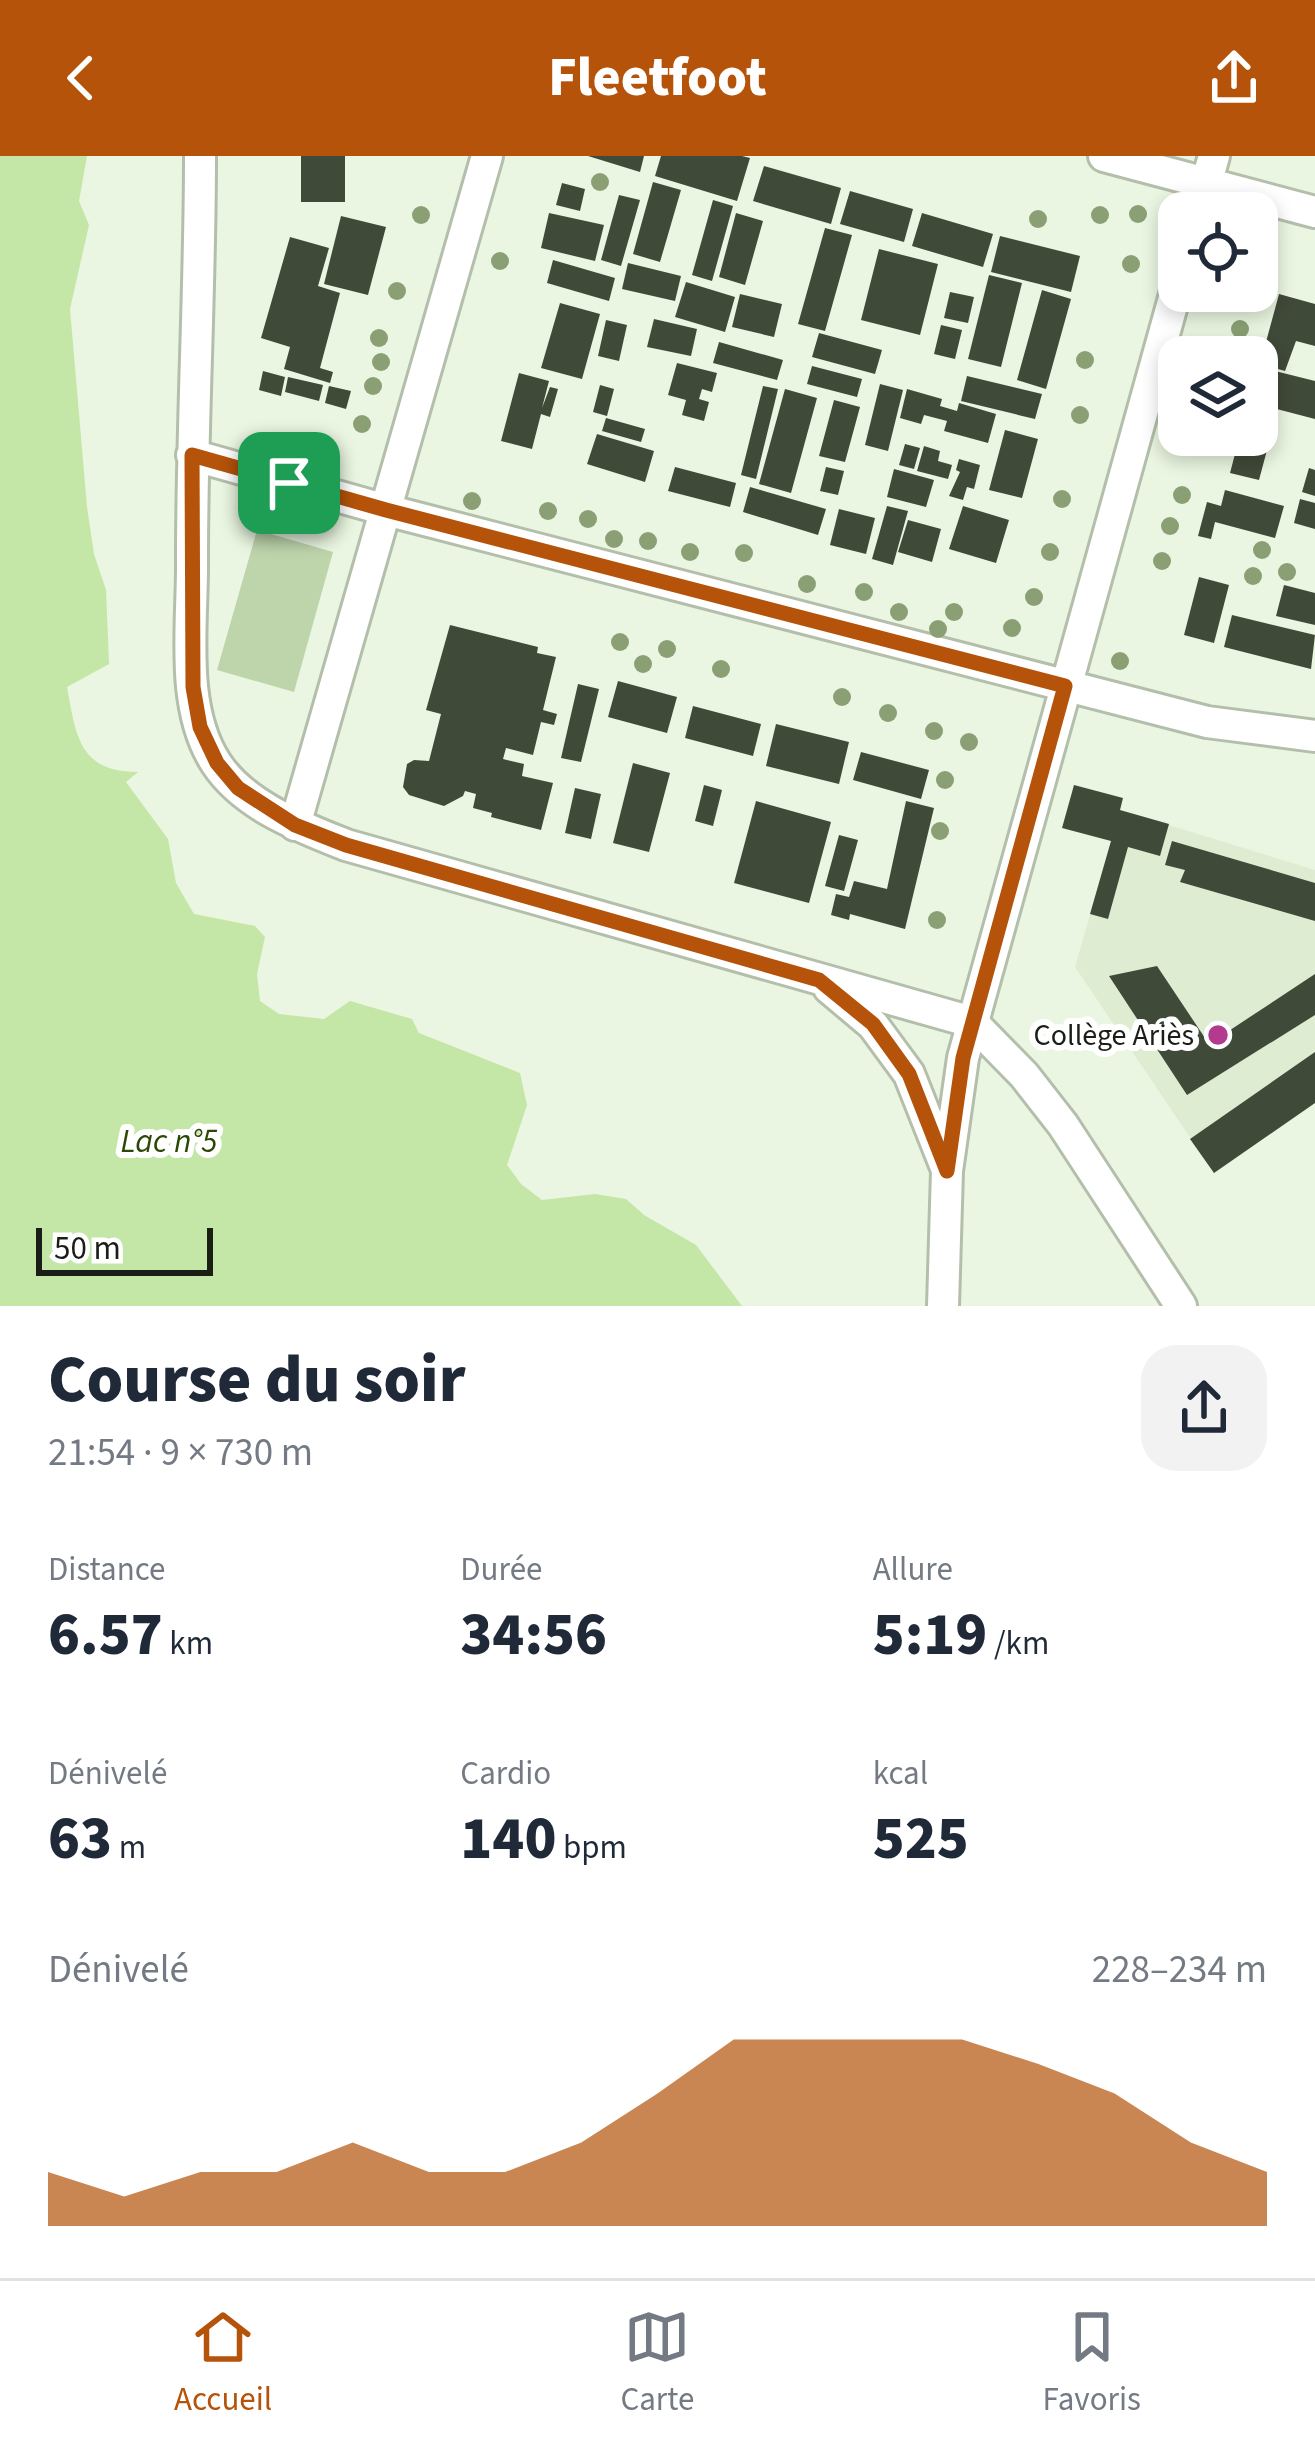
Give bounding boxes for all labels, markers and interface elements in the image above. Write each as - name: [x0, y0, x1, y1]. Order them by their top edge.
- text: Fleetfoot: [548, 40, 767, 117]
- icon: back: [48, 45, 114, 111]
- icon: share: [1201, 45, 1267, 111]
- map controls: [1158, 192, 1278, 456]
- button: locate: [1158, 192, 1278, 312]
- button: layers: [1158, 336, 1278, 456]
- pin: [238, 432, 340, 534]
- icon: arrive: [256, 450, 322, 516]
- place label: Collège Ariès: [1034, 1014, 1194, 1057]
- marker: Collège Ariès: [1205, 1022, 1231, 1048]
- water label: Lac n°5: [121, 1118, 218, 1165]
- scale bar: [36, 1222, 213, 1275]
- text: 50 m: [54, 1225, 121, 1272]
- text: Course du soir: [48, 1333, 466, 1427]
- button: share: [1141, 1345, 1267, 1471]
- text: 21:54 · 9 × 730 m: [48, 1425, 313, 1481]
- text: Distance: [48, 1546, 165, 1593]
- text: Durée: [460, 1546, 542, 1593]
- text: Allure: [873, 1546, 953, 1593]
- text: 6.57: [48, 1593, 163, 1678]
- text: 34:56: [460, 1593, 607, 1678]
- text: 5:19: [873, 1593, 987, 1678]
- text: km: [163, 1620, 213, 1667]
- text: /km: [987, 1620, 1049, 1667]
- text: Dénivelé: [48, 1750, 167, 1797]
- text: Cardio: [460, 1750, 551, 1797]
- text: kcal: [873, 1750, 928, 1797]
- text: 63: [48, 1797, 112, 1882]
- text: 140: [460, 1797, 556, 1882]
- text: 525: [873, 1797, 969, 1882]
- text: m: [112, 1824, 146, 1871]
- text: bpm: [556, 1824, 627, 1871]
- text: Dénivelé: [48, 1942, 189, 1998]
- text: 228–234 m: [1092, 1942, 1267, 1998]
- tab: Accueil: [174, 2304, 272, 2423]
- tab: Carte: [620, 2304, 694, 2423]
- tab: Favoris: [1043, 2304, 1141, 2423]

